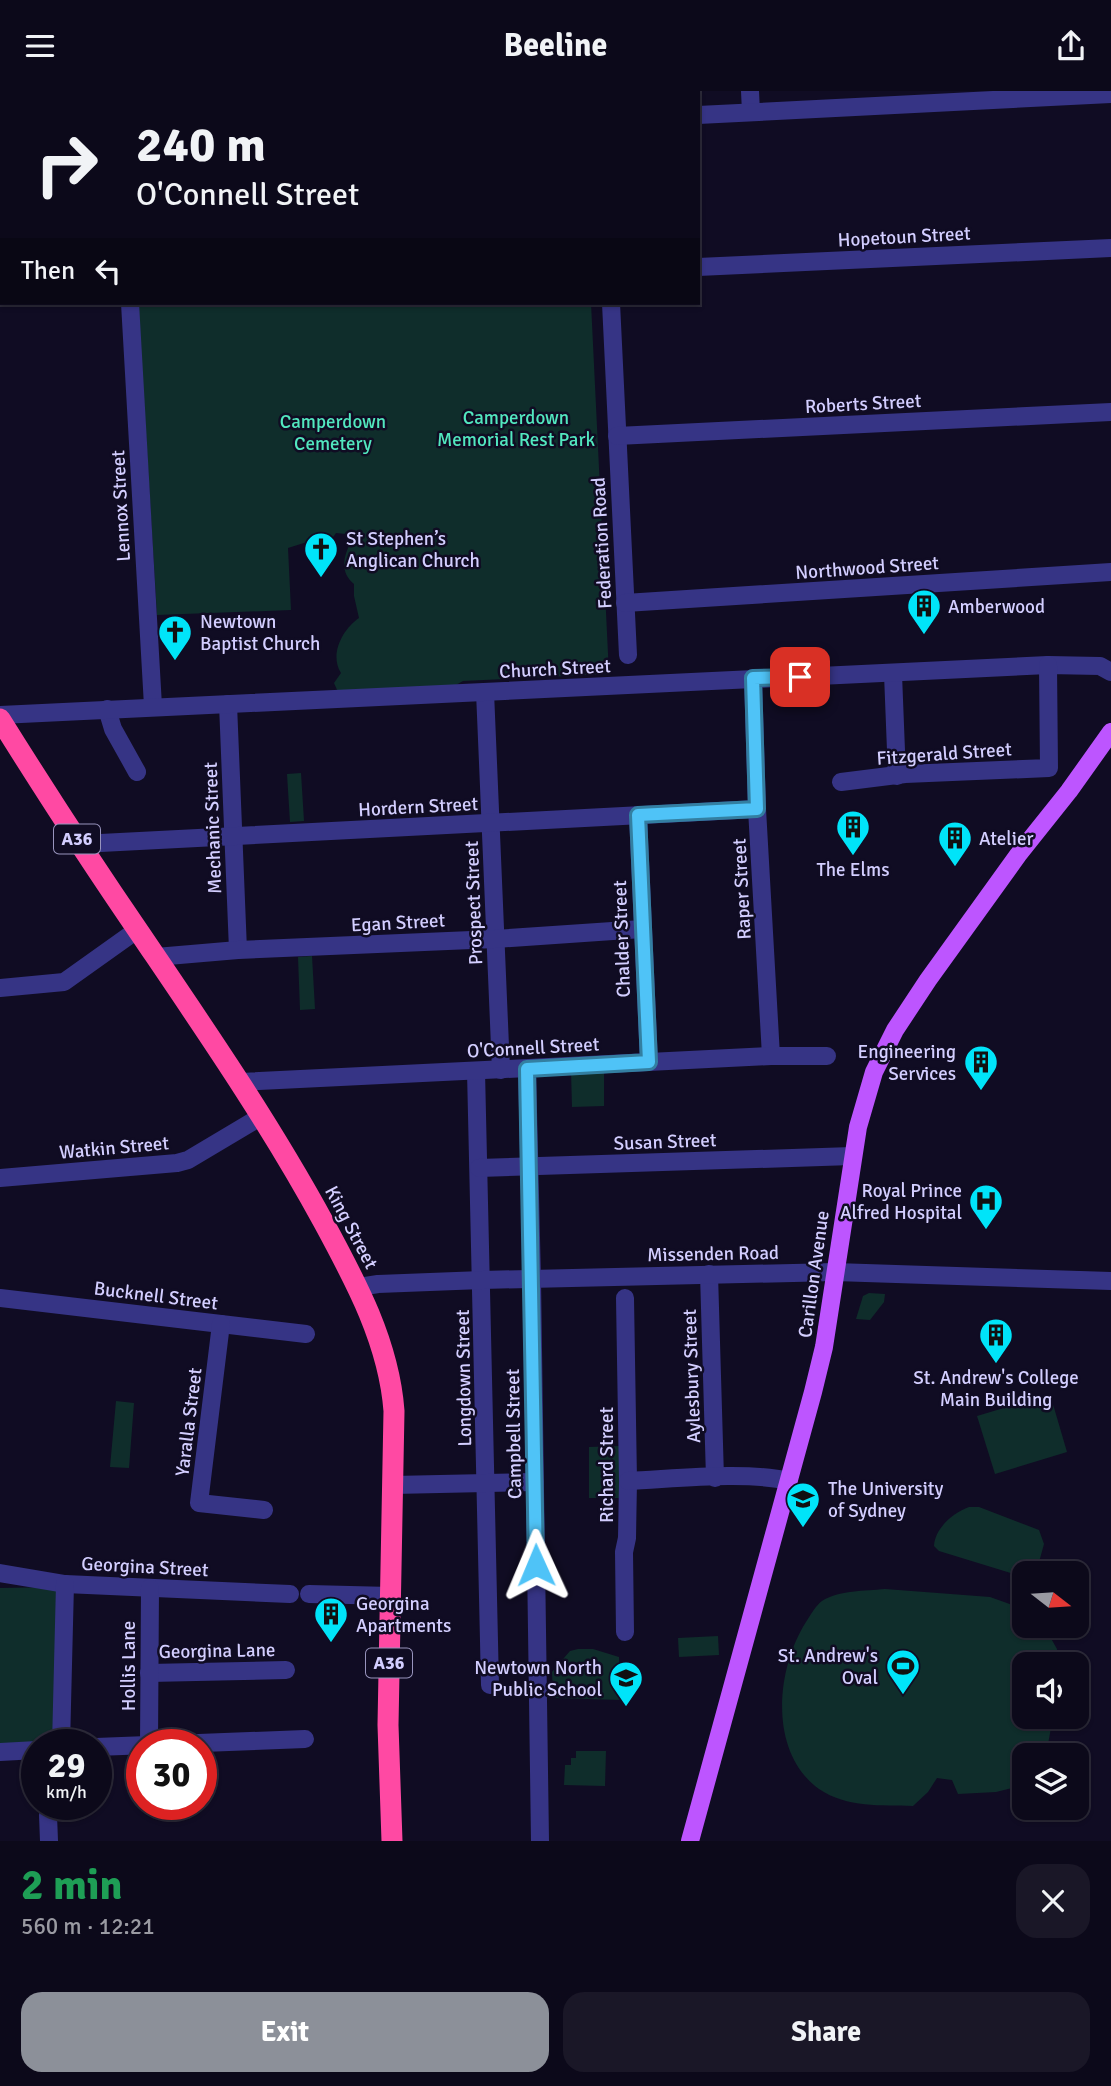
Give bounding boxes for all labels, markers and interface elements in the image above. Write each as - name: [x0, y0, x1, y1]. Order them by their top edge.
- text: Beeline: [504, 26, 607, 65]
- icon: menu: [21, 27, 59, 65]
- icon: share: [1052, 27, 1090, 65]
- text: 240 m: [136, 115, 266, 175]
- icon: right: [21, 119, 112, 210]
- text: O'Connell Street: [136, 175, 359, 214]
- street label: Hopetoun Street: [837, 222, 971, 252]
- icon: left: [89, 252, 127, 290]
- text: Then: [21, 255, 75, 287]
- street label: Roberts Street: [804, 389, 922, 419]
- park label: Camperdown Memorial Rest Park: [437, 406, 595, 452]
- park label: Camperdown Cemetery: [280, 410, 386, 456]
- street label: Lennox Street: [106, 449, 136, 562]
- street label: Federation Road: [587, 477, 617, 609]
- place label: St Stephen’s Anglican Church: [346, 527, 480, 573]
- church icon: St Stephen’s Anglican Church: [302, 530, 340, 579]
- street label: Northwood Street: [794, 551, 940, 585]
- building icon: Amberwood: [905, 587, 943, 636]
- place label: Amberwood: [948, 595, 1045, 619]
- place label: Newtown Baptist Church: [200, 610, 320, 656]
- church icon: Newtown Baptist Church: [156, 613, 194, 662]
- pin: [770, 647, 830, 707]
- street label: Church Street: [499, 654, 612, 684]
- icon: arrive: [781, 658, 819, 696]
- street label: Fitzgerald Street: [876, 737, 1013, 771]
- street label: Mechanic Street: [199, 761, 227, 894]
- street label: Hordern Street: [357, 792, 479, 822]
- building icon: The Elms: [834, 808, 872, 857]
- building icon: Atelier: [936, 819, 974, 868]
- road number: A36: [54, 825, 100, 853]
- place label: Atelier: [979, 827, 1033, 851]
- street label: Raper Street: [727, 837, 757, 940]
- street label: Prospect Street: [460, 840, 488, 965]
- place label: The Elms: [816, 858, 890, 882]
- street label: Chalder Street: [608, 880, 636, 998]
- street label: Egan Street: [350, 909, 446, 937]
- street label: O'Connell Street: [466, 1033, 600, 1063]
- place label: Engineering Services: [858, 1040, 956, 1086]
- building icon: Engineering Services: [962, 1043, 1000, 1092]
- street label: Susan Street: [613, 1128, 717, 1156]
- street label: Watkin Street: [58, 1131, 170, 1165]
- place label: Royal Prince Alfred Hospital: [840, 1179, 962, 1225]
- street label: King Street: [319, 1182, 383, 1273]
- hospital icon: Royal Prince Alfred Hospital: [967, 1182, 1005, 1231]
- street label: Carillon Avenue: [793, 1209, 835, 1339]
- street label: Missenden Road: [647, 1241, 779, 1267]
- street label: Bucknell Street: [92, 1276, 220, 1316]
- street label: Aylesbury Street: [678, 1308, 706, 1443]
- street label: Longdown Street: [451, 1309, 477, 1447]
- building icon: St. Andrew's College Main Building: [977, 1316, 1015, 1365]
- street label: Yaralla Street: [170, 1366, 208, 1478]
- place label: St. Andrew's College Main Building: [913, 1366, 1079, 1412]
- street label: Campbell Street: [501, 1368, 527, 1499]
- street label: Richard Street: [595, 1407, 619, 1523]
- place label: The University of Sydney: [828, 1477, 943, 1523]
- school or university icon: The University of Sydney: [784, 1480, 822, 1529]
- position arrow: [499, 1528, 573, 1602]
- street label: Georgina Street: [81, 1552, 209, 1582]
- north arrow: [1012, 1561, 1088, 1638]
- map controls: [1012, 1561, 1089, 1820]
- place label: Georgina Apartments: [356, 1592, 451, 1638]
- building icon: Georgina Apartments: [312, 1595, 350, 1644]
- street label: Hollis Lane: [117, 1621, 141, 1711]
- street label: Georgina Lane: [158, 1638, 276, 1664]
- place label: St. Andrew's Oval: [778, 1644, 878, 1690]
- sports icon: St. Andrew's Oval: [884, 1647, 922, 1696]
- road number: A36: [366, 1649, 412, 1678]
- button: sound: [1012, 1652, 1089, 1729]
- place label: Newtown North Public School: [474, 1656, 602, 1702]
- school or university icon: Newtown North Public School: [607, 1659, 645, 1708]
- speed limit sign: 30: [126, 1729, 217, 1820]
- button: layers: [1012, 1743, 1089, 1820]
- text: 29: [48, 1744, 85, 1787]
- text: km/h: [46, 1781, 87, 1803]
- text: 2 min: [21, 1860, 122, 1911]
- button: close: [1016, 1864, 1090, 1938]
- text: 560 m · 12:21: [21, 1912, 155, 1941]
- button: Exit: [21, 1992, 549, 2072]
- button: Share: [563, 1992, 1090, 2072]

